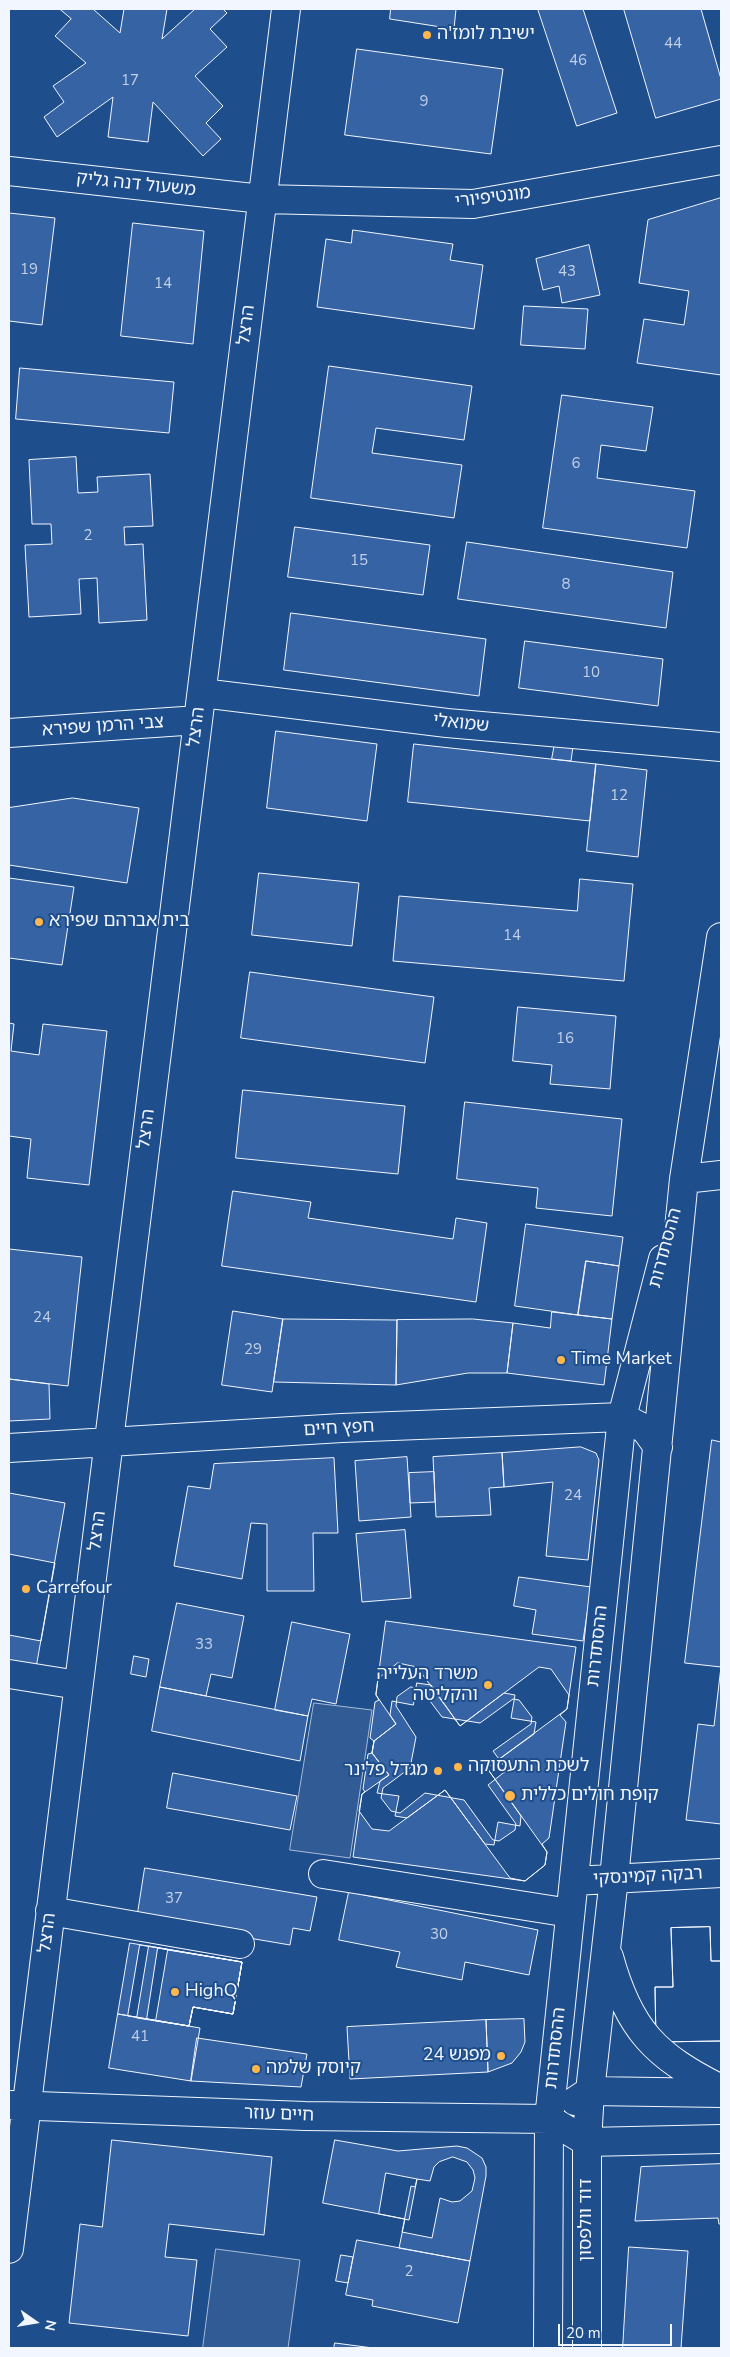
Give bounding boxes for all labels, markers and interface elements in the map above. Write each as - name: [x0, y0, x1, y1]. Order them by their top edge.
- place label: ישיבת לומז'ה: [437, 24, 535, 46]
- marker: ישיבת לומז'ה: [421, 29, 433, 41]
- house number: 44: [664, 35, 682, 53]
- house number: 46: [569, 52, 587, 70]
- house number: 17: [121, 72, 139, 90]
- house number: 9: [420, 93, 428, 111]
- street label: משעול דנה גליק: [75, 168, 197, 202]
- street label: מונטיפיורי: [454, 183, 532, 213]
- house number: 19: [20, 261, 38, 279]
- house number: 43: [558, 263, 576, 281]
- house number: 14: [154, 275, 172, 293]
- street label: הרצל: [234, 304, 260, 346]
- house number: 6: [572, 455, 580, 473]
- house number: 2: [84, 527, 92, 545]
- house number: 15: [350, 552, 368, 570]
- house number: 8: [562, 576, 570, 594]
- house number: 10: [582, 664, 600, 682]
- street label: הרצל: [184, 706, 210, 748]
- street label: שמואלי: [432, 710, 490, 738]
- street label: צבי הרמן שפירא: [41, 712, 165, 742]
- house number: 12: [610, 787, 628, 805]
- place label: בית אברהם שפירא: [49, 911, 190, 933]
- marker: בית אברהם שפירא: [33, 916, 45, 928]
- house number: 14: [503, 927, 521, 945]
- house number: 16: [556, 1030, 574, 1048]
- street label: הרצל: [134, 1108, 160, 1150]
- street label: ההסתדרות: [645, 1206, 687, 1290]
- house number: 24: [33, 1309, 51, 1327]
- house number: 29: [244, 1341, 262, 1359]
- place label: Time Market: [571, 1349, 672, 1371]
- marker: Time Market: [555, 1354, 567, 1366]
- street label: חפץ חיים: [303, 1416, 375, 1442]
- house number: 24: [564, 1487, 582, 1505]
- street label: הרצל: [85, 1510, 111, 1552]
- place label: Carrefour: [36, 1578, 112, 1600]
- marker: Carrefour: [20, 1583, 32, 1595]
- street label: ההסתדרות: [583, 1604, 613, 1688]
- house number: 33: [195, 1636, 213, 1654]
- place label: משרד העלייה והקליטה: [376, 1664, 478, 1706]
- marker: משרד העלייה והקליטה: [482, 1679, 494, 1691]
- place label: לשכת התעסוקה: [468, 1756, 589, 1778]
- place label: מגדל פלינר: [344, 1760, 428, 1782]
- marker: לשכת התעסוקה: [452, 1761, 464, 1773]
- marker: מגדל פלינר: [432, 1765, 444, 1777]
- place label: קופת חולים כללית: [521, 1785, 659, 1807]
- marker: קופת חולים כללית: [503, 1789, 517, 1803]
- street label: רבקה קמינסקי: [593, 1863, 703, 1891]
- house number: 37: [165, 1890, 183, 1908]
- street label: הרצל: [35, 1912, 61, 1954]
- house number: 30: [430, 1926, 448, 1944]
- place label: HighQ: [185, 1981, 237, 2003]
- marker: HighQ: [169, 1986, 181, 1998]
- street label: ההסתדרות: [541, 2006, 571, 2090]
- house number: 41: [131, 2028, 149, 2046]
- place label: מפגש 24: [423, 2045, 491, 2067]
- marker: מפגש 24: [495, 2050, 507, 2062]
- place label: קיוסק שלמה: [266, 2058, 361, 2080]
- marker: קיוסק שלמה: [250, 2063, 262, 2075]
- street label: חיים עוזר: [243, 2103, 315, 2127]
- street label: דוד וולפסון: [576, 2178, 598, 2262]
- house number: 2: [405, 2263, 413, 2281]
- north arrow: [10, 2297, 60, 2347]
- scale bar: [560, 2314, 674, 2346]
- text: N: [40, 2318, 61, 2333]
- text: 20 m: [566, 2323, 601, 2343]

